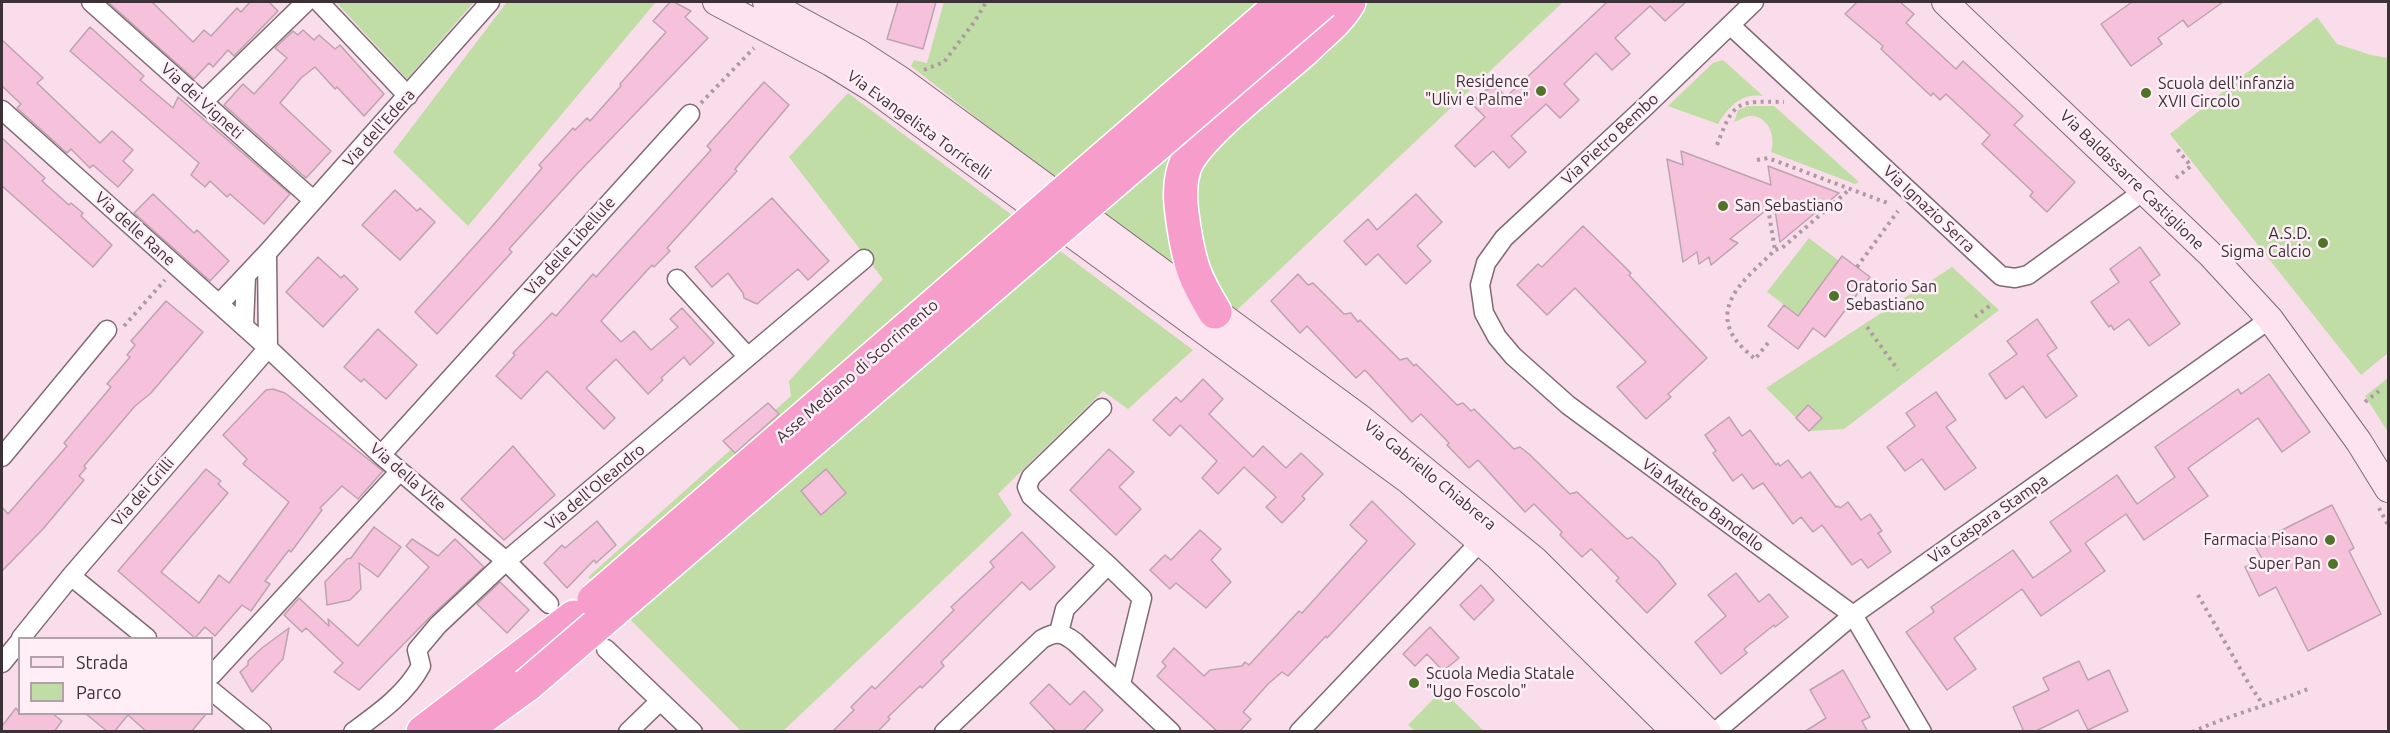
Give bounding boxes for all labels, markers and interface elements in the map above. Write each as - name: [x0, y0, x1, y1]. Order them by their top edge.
- street label: Via dei Vigneti: [157, 59, 247, 143]
- street label: Via Evangelista Torricelli: [843, 66, 995, 184]
- place label: Residence "Ulivi e Palme": [1425, 72, 1529, 110]
- place label: Scuola dell'infanzia XVII Circolo: [2158, 74, 2295, 112]
- marker: Residence "Ulivi e Palme": [1534, 84, 1548, 98]
- street label: Via dell'Edera: [339, 85, 419, 171]
- marker: Scuola dell'infanzia XVII Circolo: [2139, 86, 2153, 100]
- street label: Via Pietro Bembo: [1558, 89, 1662, 189]
- street label: Via Baldassarre Castiglione: [2056, 106, 2208, 254]
- street label: Via Ignazio Serra: [1879, 161, 1979, 257]
- street label: Via delle Rane: [91, 188, 179, 270]
- street label: Via delle Libellule: [521, 193, 619, 299]
- place label: San Sebastiano: [1735, 196, 1843, 216]
- marker: San Sebastiano: [1716, 199, 1730, 213]
- place label: A.S.D. Sigma Calcio: [2221, 224, 2311, 262]
- marker: A.S.D. Sigma Calcio: [2316, 236, 2330, 250]
- place label: Oratorio San Sebastiano: [1846, 277, 1937, 315]
- marker: Oratorio San Sebastiano: [1827, 289, 1841, 303]
- street label: Asse Mediano di Scorrimento: [772, 295, 942, 447]
- street label: Via Gabriello Chiabrera: [1360, 416, 1500, 534]
- street label: Via della Vite: [366, 439, 450, 515]
- street label: Via dell'Oleandro: [541, 440, 649, 534]
- street label: Via dei Grilli: [108, 454, 178, 530]
- street label: Via Matteo Bandello: [1638, 454, 1768, 556]
- street label: Via Gaspara Stampa: [1924, 470, 2052, 568]
- place label: Farmacia Pisano: [2204, 530, 2318, 550]
- marker: Farmacia Pisano: [2323, 533, 2337, 547]
- place label: Super Pan: [2249, 554, 2321, 574]
- marker: Super Pan: [2326, 557, 2340, 571]
- legend: [18, 637, 213, 715]
- text: Strada: [76, 652, 128, 672]
- place label: Scuola Media Statale "Ugo Foscolo": [1426, 664, 1575, 702]
- marker: Scuola Media Statale "Ugo Foscolo": [1407, 676, 1421, 690]
- text: Parco: [76, 682, 122, 702]

